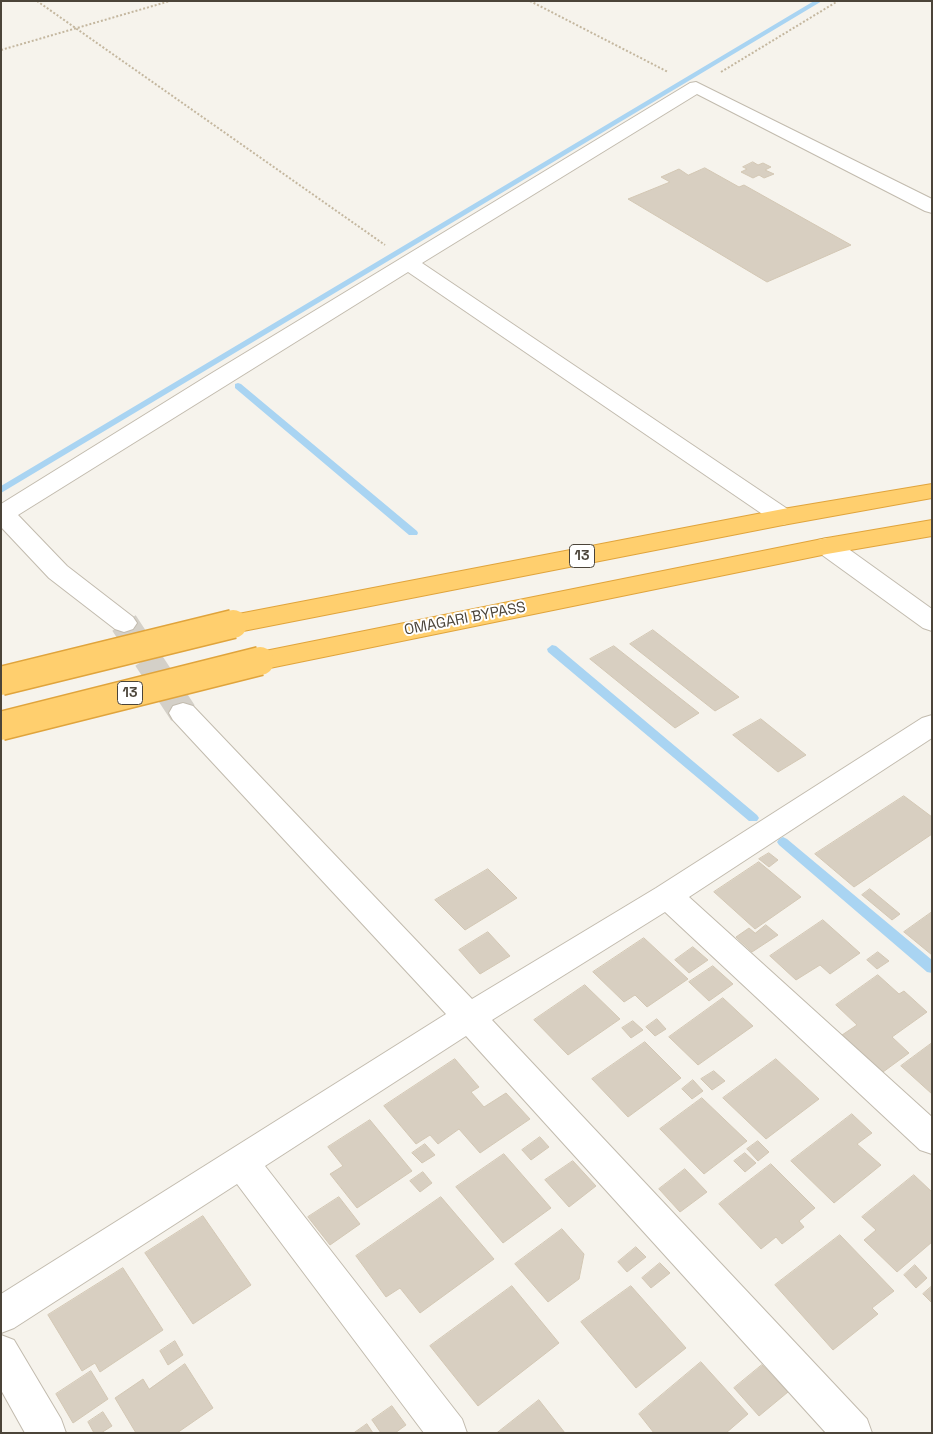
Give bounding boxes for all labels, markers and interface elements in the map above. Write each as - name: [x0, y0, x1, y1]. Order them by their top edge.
- road number: 13: [570, 544, 594, 568]
- street label: OMAGARI BYPASS: [403, 598, 527, 640]
- road number: 13: [118, 681, 142, 704]

